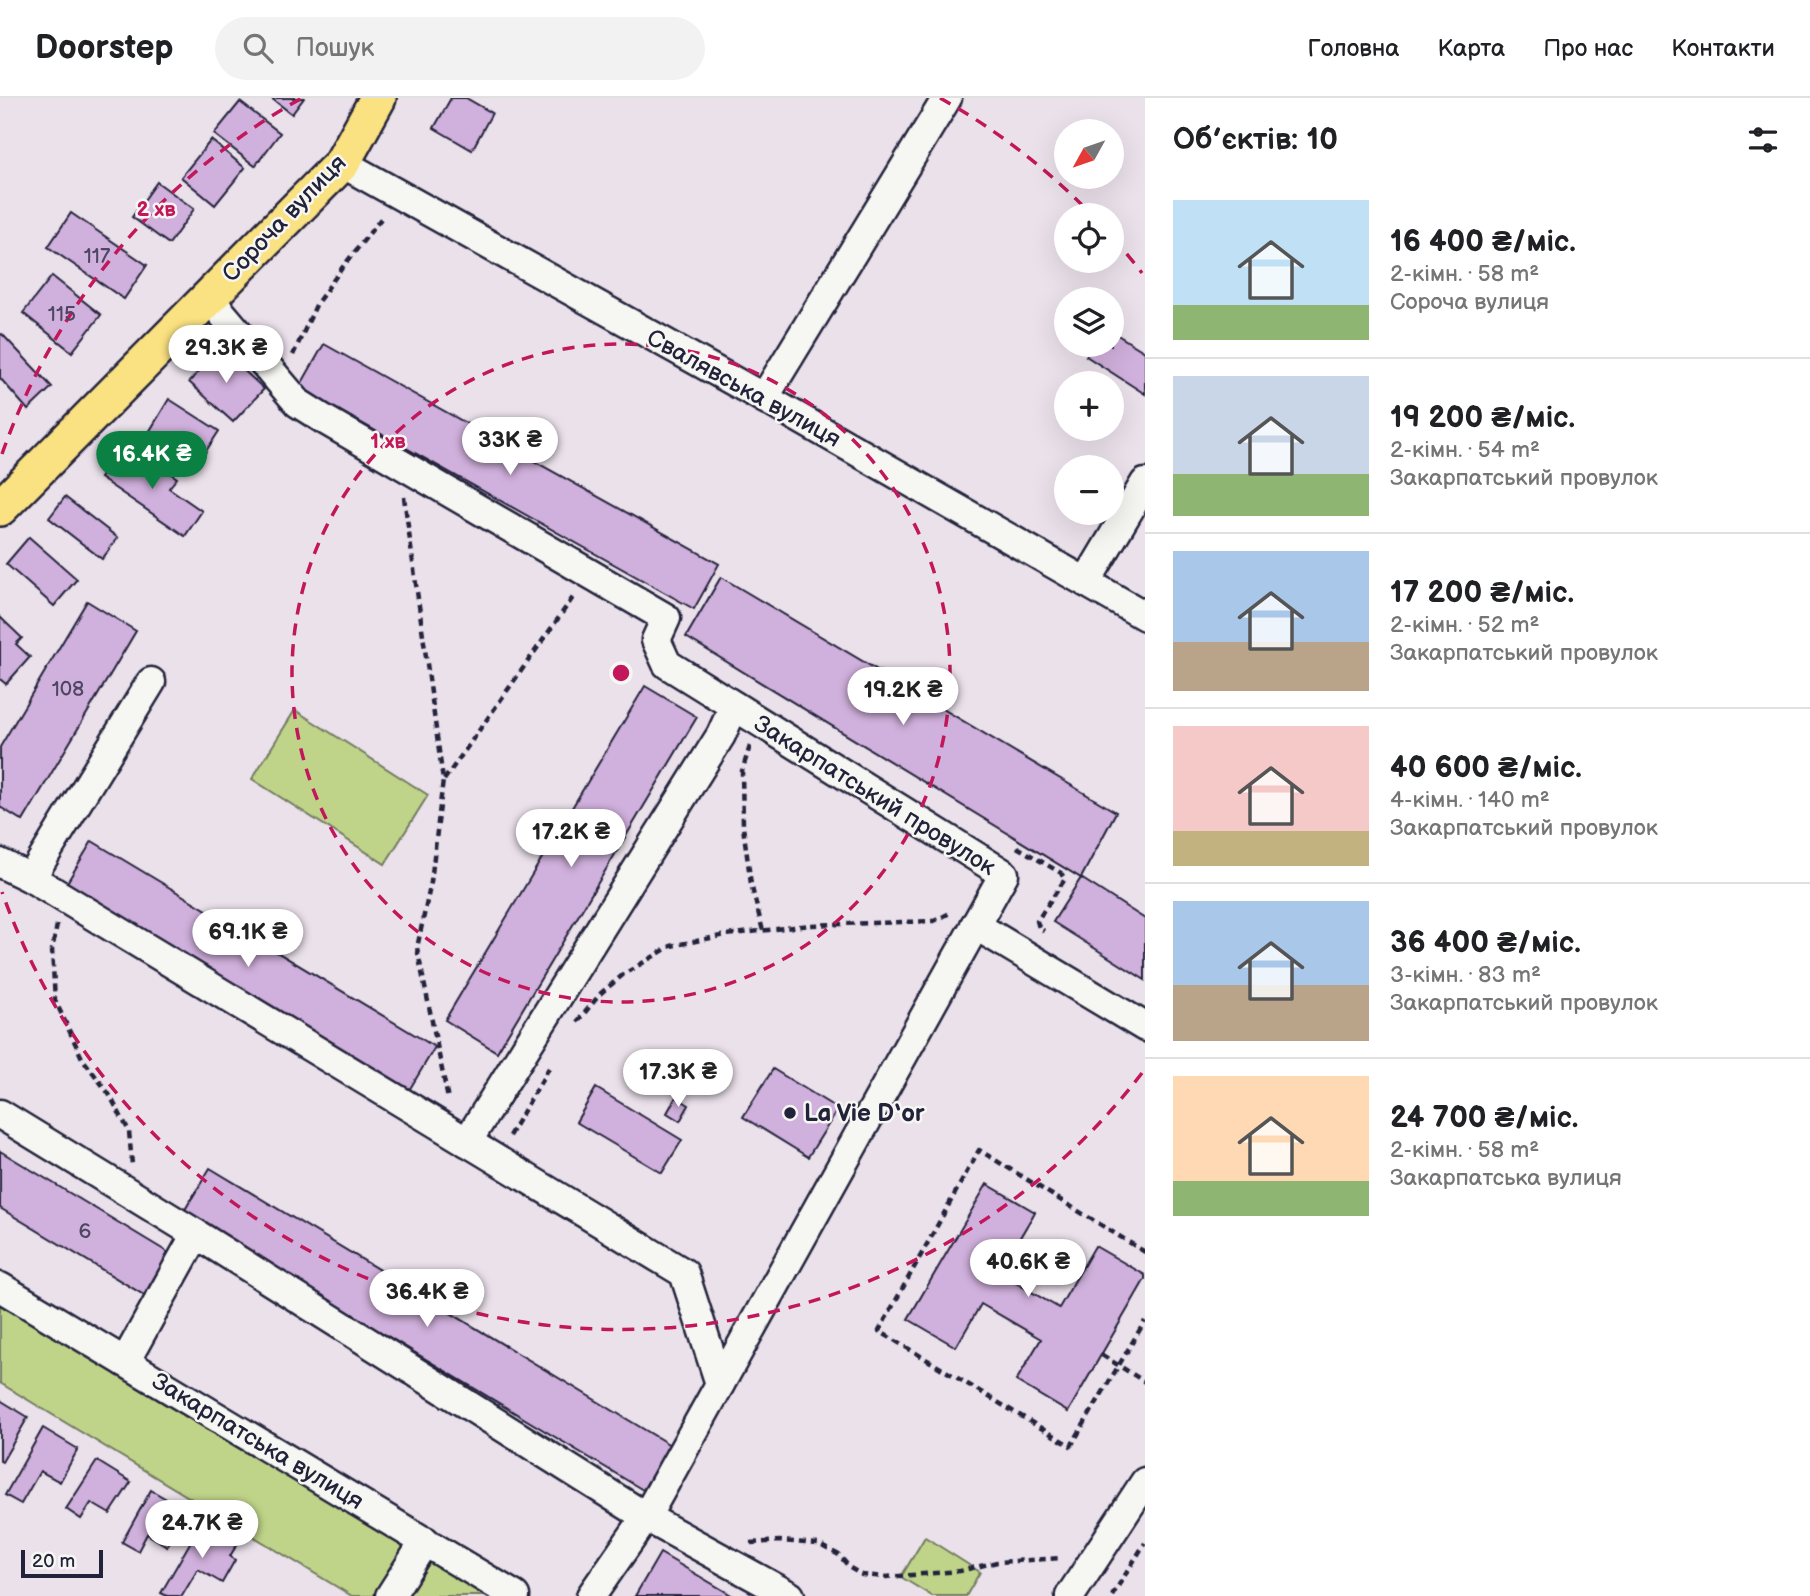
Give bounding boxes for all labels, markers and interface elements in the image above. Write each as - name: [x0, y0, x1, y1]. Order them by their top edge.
- search box: [215, 17, 705, 80]
- text: Doorstep: [35, 28, 173, 68]
- icon: search: [239, 29, 277, 67]
- text: Пошук: [295, 33, 374, 64]
- text: Головна: [1308, 34, 1400, 63]
- text: Карта: [1438, 34, 1505, 63]
- text: Про нас: [1543, 34, 1633, 63]
- text: Контакти: [1671, 34, 1775, 63]
- north arrow: [1054, 119, 1124, 189]
- map controls: [1054, 119, 1124, 525]
- icon: filters: [1744, 121, 1782, 159]
- text: Об’єктів: 10: [1173, 122, 1338, 158]
- street label: Сороча вулиця: [216, 149, 352, 288]
- text: 2 хв: [136, 197, 176, 222]
- button: locate: [1054, 203, 1124, 273]
- text: 16 400 ₴/міс.: [1390, 224, 1576, 260]
- icon: home: [1229, 228, 1313, 312]
- house number: 117: [84, 244, 111, 269]
- text: 2-кімн. · 58 m²: [1390, 260, 1539, 288]
- button: layers: [1054, 287, 1124, 357]
- text: Сороча вулиця: [1390, 288, 1549, 316]
- house number: 115: [48, 302, 76, 327]
- street label: Свалявська вулиця: [642, 323, 846, 454]
- pin: 29.3K ₴: [161, 326, 291, 385]
- text: 29.3K ₴: [185, 334, 267, 362]
- button: +: [1054, 371, 1124, 441]
- text: 19 200 ₴/міс.: [1390, 400, 1575, 436]
- icon: home: [1229, 404, 1313, 488]
- pin: 33K ₴: [461, 418, 559, 477]
- text: 33K ₴: [478, 426, 542, 454]
- text: 1 хв: [370, 429, 406, 454]
- pin: 16.4K ₴: [87, 432, 217, 491]
- text: 2-кімн. · 54 m²: [1390, 436, 1540, 464]
- text: 16.4K ₴: [112, 440, 192, 468]
- button: −: [1054, 455, 1124, 525]
- text: Закарпатський провулок: [1390, 464, 1658, 492]
- text: 17 200 ₴/міс.: [1390, 575, 1574, 611]
- icon: home: [1229, 579, 1313, 663]
- text: 2-кімн. · 52 m²: [1390, 611, 1539, 639]
- text: Закарпатський провулок: [1390, 639, 1658, 667]
- centre of rings: [609, 661, 633, 685]
- pin: 19.2K ₴: [838, 668, 968, 727]
- text: 19.2K ₴: [863, 676, 943, 704]
- house number: 108: [52, 677, 84, 702]
- street label: Закарпатський провулок: [748, 709, 1001, 882]
- text: 40 600 ₴/міс.: [1390, 750, 1582, 786]
- icon: home: [1229, 754, 1313, 838]
- text: 4-кімн. · 140 m²: [1390, 786, 1550, 814]
- pin: 17.2K ₴: [506, 810, 636, 869]
- text: Закарпатський провулок: [1390, 814, 1658, 842]
- text: 17.2K ₴: [532, 818, 610, 846]
- pin: 69.1K ₴: [183, 910, 313, 969]
- text: 69.1K ₴: [208, 918, 288, 946]
- text: 36 400 ₴/міс.: [1390, 925, 1581, 961]
- icon: home: [1229, 929, 1313, 1013]
- text: 3-кімн. · 83 m²: [1390, 961, 1541, 989]
- text: Закарпатський провулок: [1390, 989, 1658, 1017]
- pin: 17.3K ₴: [613, 1049, 743, 1109]
- text: 17.3K ₴: [639, 1058, 717, 1086]
- place label: La Vie D‘or: [804, 1099, 925, 1128]
- text: 24 700 ₴/міс.: [1390, 1100, 1578, 1136]
- icon: home: [1229, 1104, 1313, 1188]
- marker: La Vie D‘or: [782, 1105, 798, 1121]
- text: 2-кімн. · 58 m²: [1390, 1136, 1539, 1164]
- text: Закарпатська вулиця: [1390, 1164, 1622, 1192]
- house number: 6: [79, 1219, 92, 1244]
- pin: 40.6K ₴: [963, 1240, 1093, 1299]
- text: 40.6K ₴: [986, 1248, 1070, 1276]
- pin: 36.4K ₴: [362, 1270, 492, 1329]
- text: 36.4K ₴: [385, 1278, 469, 1306]
- street label: Закарпатська вулиця: [147, 1367, 369, 1516]
- pin: 24.7K ₴: [137, 1500, 267, 1560]
- text: 24.7K ₴: [161, 1509, 243, 1537]
- scale bar: [21, 1547, 103, 1579]
- text: 20 m: [32, 1550, 75, 1573]

